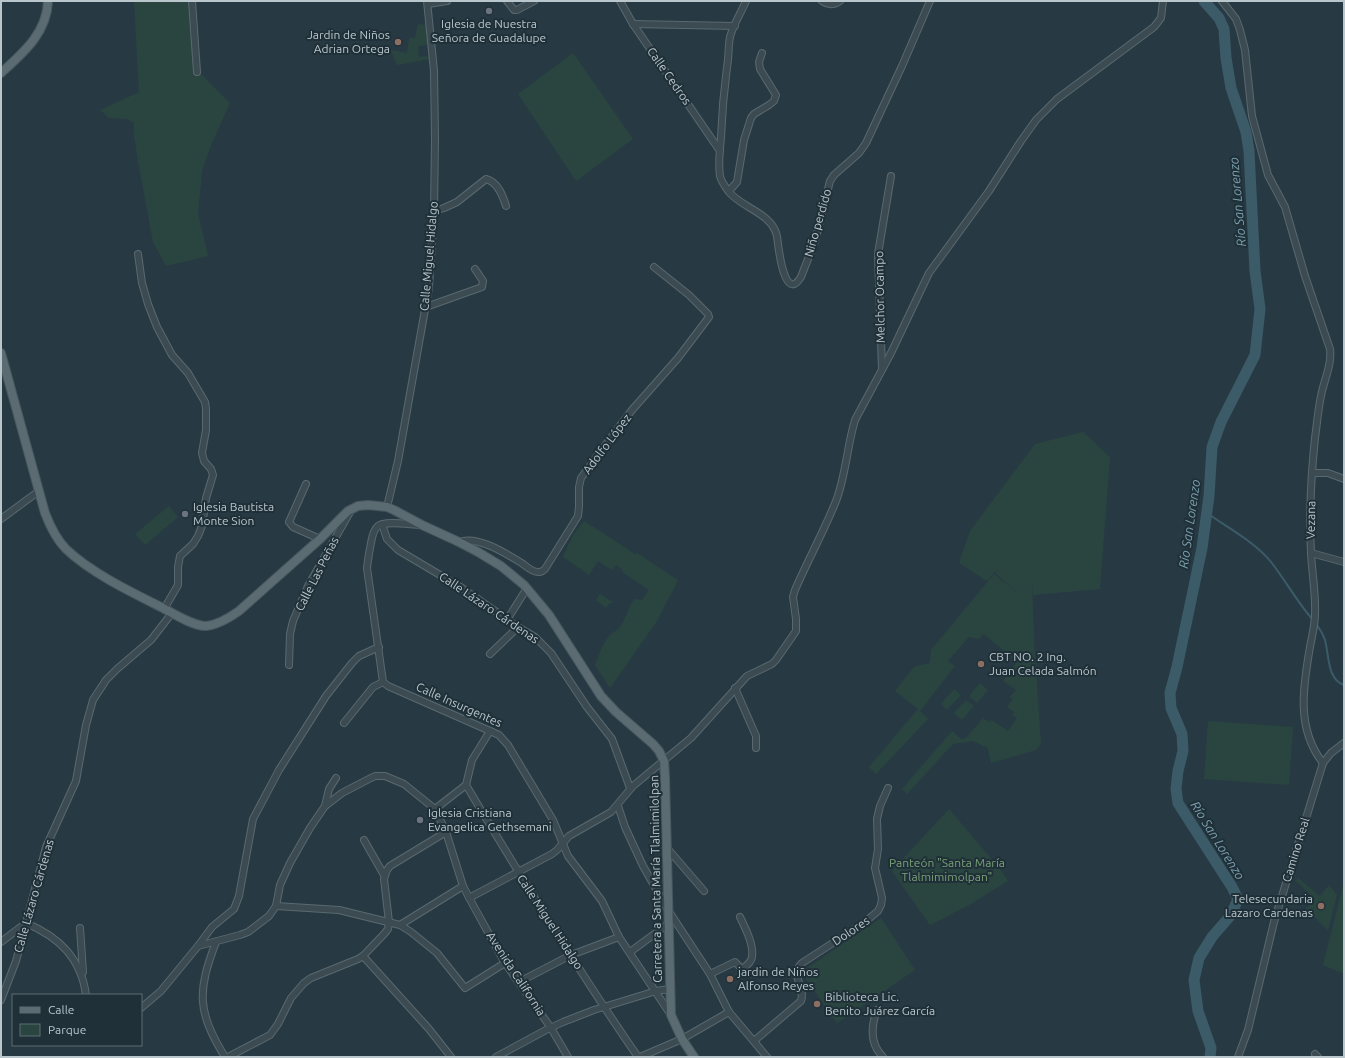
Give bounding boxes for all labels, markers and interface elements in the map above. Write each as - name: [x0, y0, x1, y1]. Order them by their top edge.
- marker: Iglesia de Nuestra Señora de Guadalupe: [484, 6, 494, 16]
- place label: Iglesia de Nuestra Señora de Guadalupe: [432, 17, 546, 44]
- place label: Jardin de Niños Adrian Ortega: [307, 28, 390, 55]
- marker: Jardin de Niños Adrian Ortega: [393, 37, 403, 47]
- street label: Calle Cedros: [645, 45, 694, 107]
- water label: Río San Lorenzo: [1226, 157, 1248, 247]
- street label: Niño perdido: [802, 187, 833, 258]
- street label: Calle Miguel Hidalgo: [417, 200, 440, 311]
- street label: Melchor Ocampo: [872, 251, 887, 343]
- street label: Adolfo López: [580, 411, 634, 476]
- water label: Río San Lorenzo: [1176, 479, 1202, 569]
- place label: Iglesia Bautista Monte Sion: [193, 500, 274, 527]
- street label: Vezana: [1304, 501, 1317, 539]
- marker: Iglesia Bautista Monte Sion: [180, 509, 190, 519]
- street label: Calle Las Peñas: [292, 535, 341, 613]
- street label: Calle Lázaro Cárdenas: [437, 569, 542, 646]
- place label: CBT NO. 2 Ing. Juan Celada Salmón: [989, 650, 1097, 677]
- marker: CBT NO. 2 Ing. Juan Celada Salmón: [976, 659, 986, 669]
- street label: Calle Insurgentes: [414, 680, 504, 729]
- street label: Carretera a Santa María Tlalmimilolpan: [647, 775, 664, 983]
- water label: Río San Lorenzo: [1188, 798, 1248, 882]
- place label: Iglesia Cristiana Evangelica Gethsemani: [428, 806, 552, 833]
- marker: Iglesia Cristiana Evangelica Gethsemani: [415, 815, 425, 825]
- street label: Camino Real: [1280, 816, 1312, 884]
- street label: Calle Lázaro Cárdenas: [11, 838, 56, 954]
- park label: Panteón "Santa María Tlalmimimolpan": [889, 856, 1005, 883]
- street label: Calle Miguel Hidalgo: [515, 872, 586, 972]
- place label: Telesecundaria Lazaro Cardenas: [1225, 892, 1313, 919]
- marker: Telesecundaria Lazaro Cardenas: [1316, 901, 1326, 911]
- street label: Dolores: [830, 913, 872, 948]
- street label: Avenida California: [484, 929, 548, 1018]
- place label: jardin de Niños Alfonso Reyes: [737, 965, 818, 992]
- marker: jardin de Niños Alfonso Reyes: [725, 974, 735, 984]
- place label: Biblioteca Lic. Benito Juárez García: [825, 990, 935, 1017]
- legend: [12, 994, 142, 1046]
- marker: Biblioteca Lic. Benito Juárez García: [812, 999, 822, 1009]
- text: Calle: [48, 1003, 74, 1016]
- text: Parque: [48, 1023, 86, 1036]

